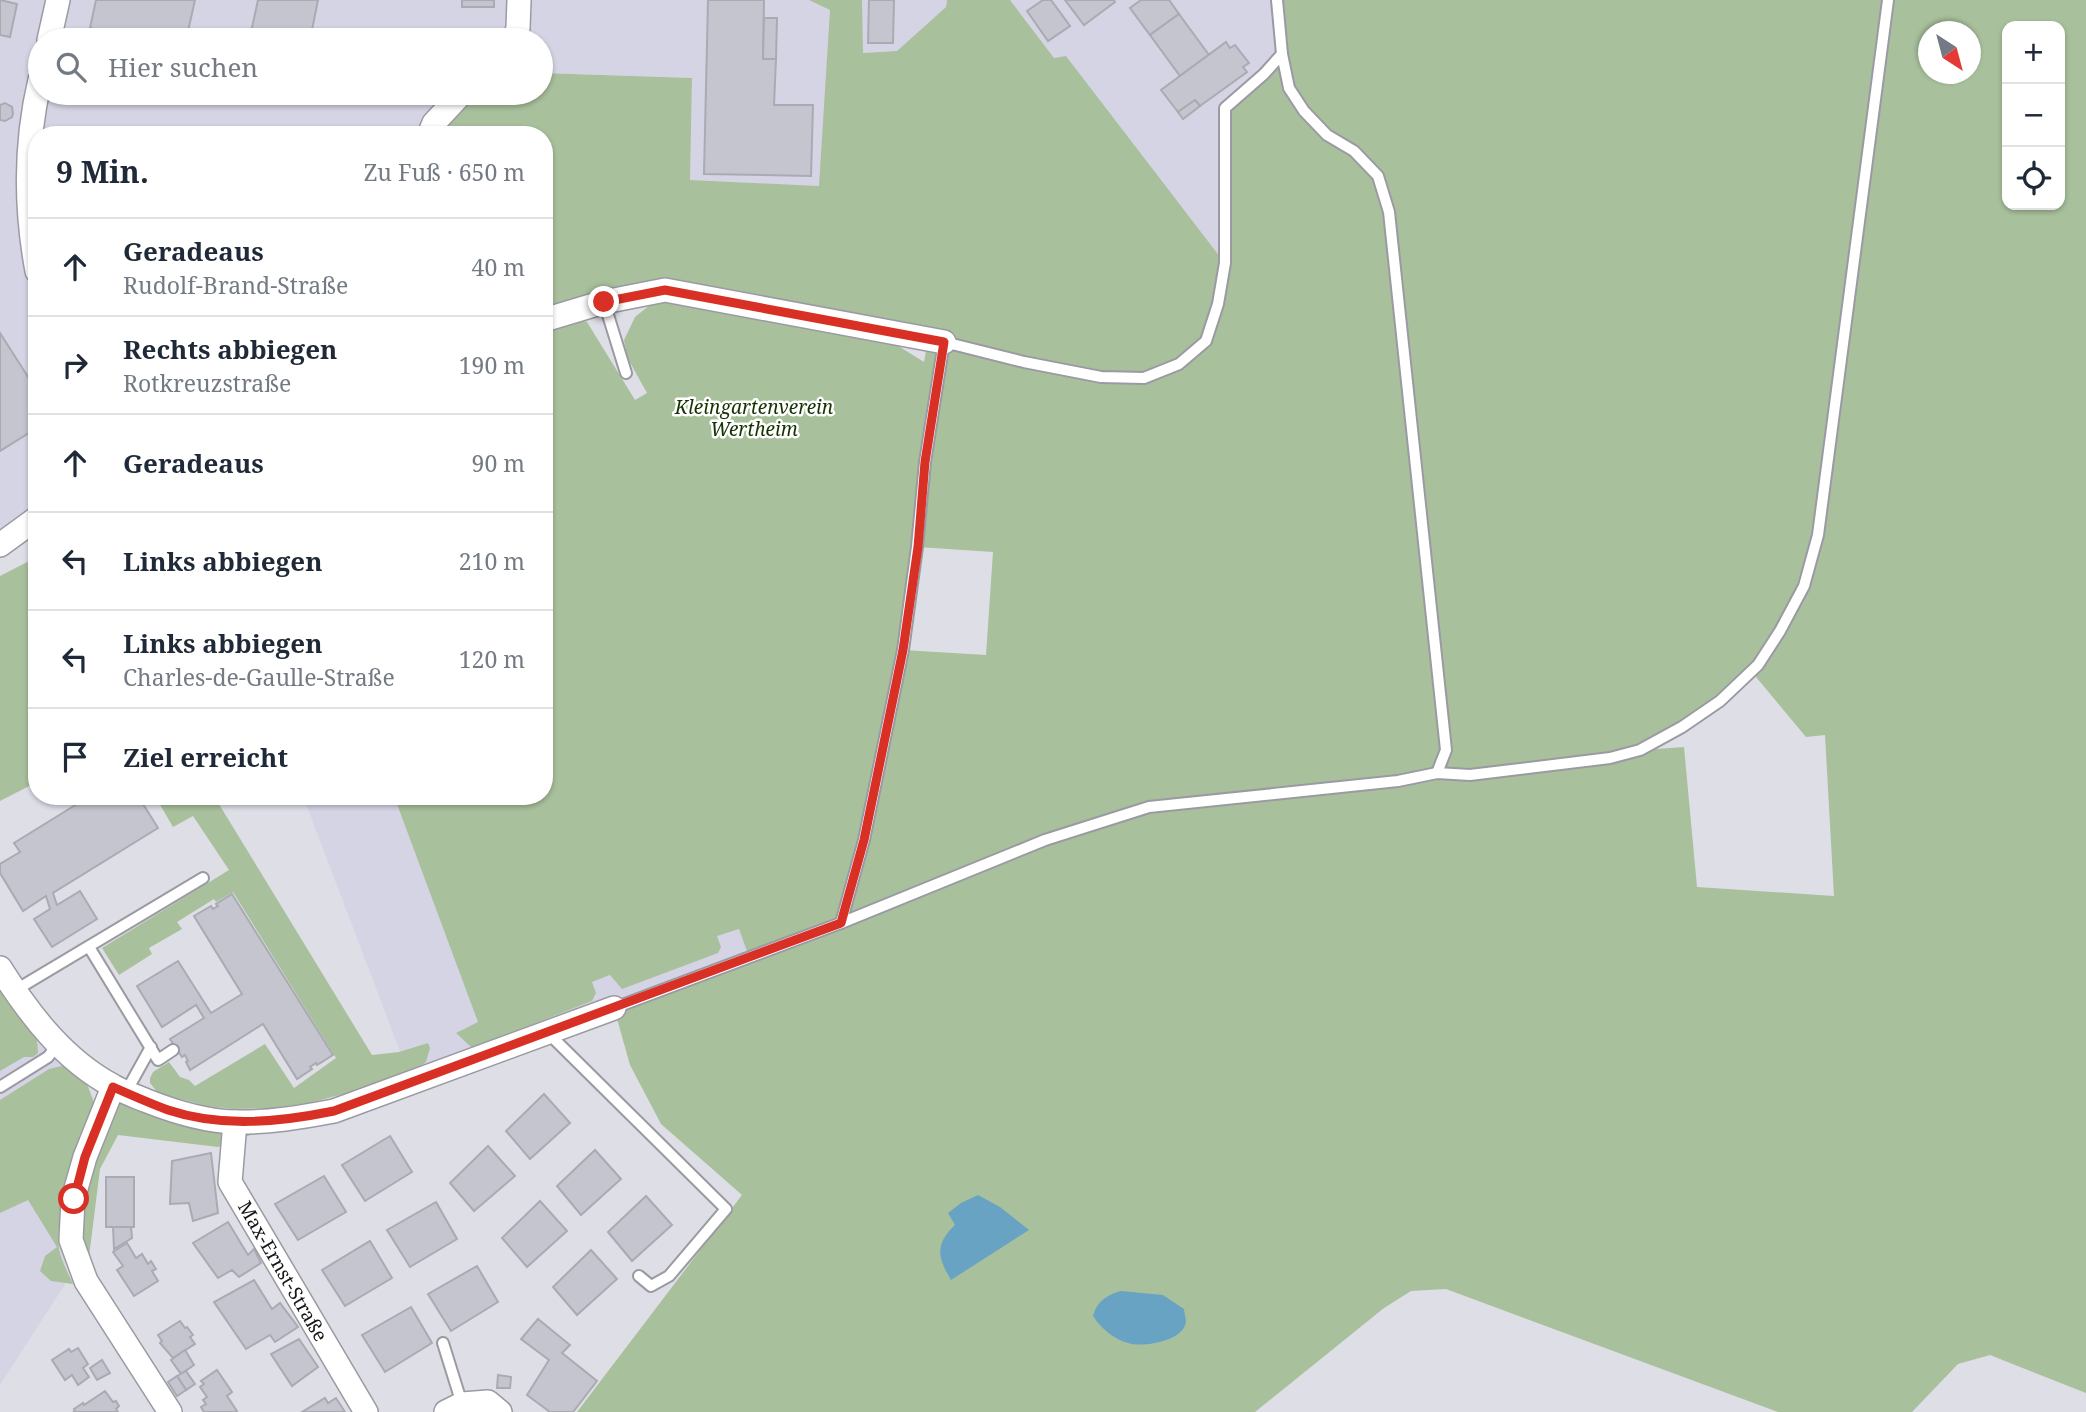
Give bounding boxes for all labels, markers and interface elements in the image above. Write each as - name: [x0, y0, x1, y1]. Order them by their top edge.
- north arrow: [1918, 21, 1981, 84]
- map controls: [2002, 21, 2065, 210]
- button: +: [2002, 21, 2065, 84]
- search box: [28, 28, 553, 105]
- icon: search: [52, 48, 90, 86]
- text: Hier suchen: [108, 49, 258, 85]
- button: −: [2002, 84, 2065, 147]
- button: locate: [2002, 147, 2065, 210]
- text: 9 Min.: [56, 151, 149, 192]
- text: Zu Fuß · 650 m: [364, 156, 525, 188]
- text: Geradeaus: [123, 233, 264, 269]
- icon: ahead: [56, 248, 94, 286]
- text: 40 m: [472, 251, 525, 283]
- text: Rudolf-Brand-Straße: [123, 269, 348, 301]
- route end: [588, 286, 619, 317]
- text: Rechts abbiegen: [123, 331, 337, 367]
- icon: right: [56, 346, 94, 384]
- text: 190 m: [459, 349, 525, 381]
- text: Rotkreuzstraße: [123, 367, 291, 399]
- park label: Kleingartenverein Wertheim: [674, 394, 834, 442]
- icon: ahead: [56, 444, 94, 482]
- text: Geradeaus: [123, 445, 264, 481]
- text: 90 m: [472, 447, 525, 479]
- icon: left: [56, 542, 94, 580]
- text: Links abbiegen: [123, 543, 322, 579]
- text: 210 m: [459, 545, 525, 577]
- text: Links abbiegen: [123, 625, 322, 661]
- icon: left: [56, 640, 94, 678]
- text: 120 m: [459, 643, 525, 675]
- text: Charles-de-Gaulle-Straße: [123, 661, 395, 693]
- icon: arrive: [56, 738, 94, 776]
- text: Ziel erreicht: [123, 739, 288, 775]
- route start: [58, 1183, 89, 1214]
- street label: Max-Ernst-Straße: [232, 1196, 334, 1346]

